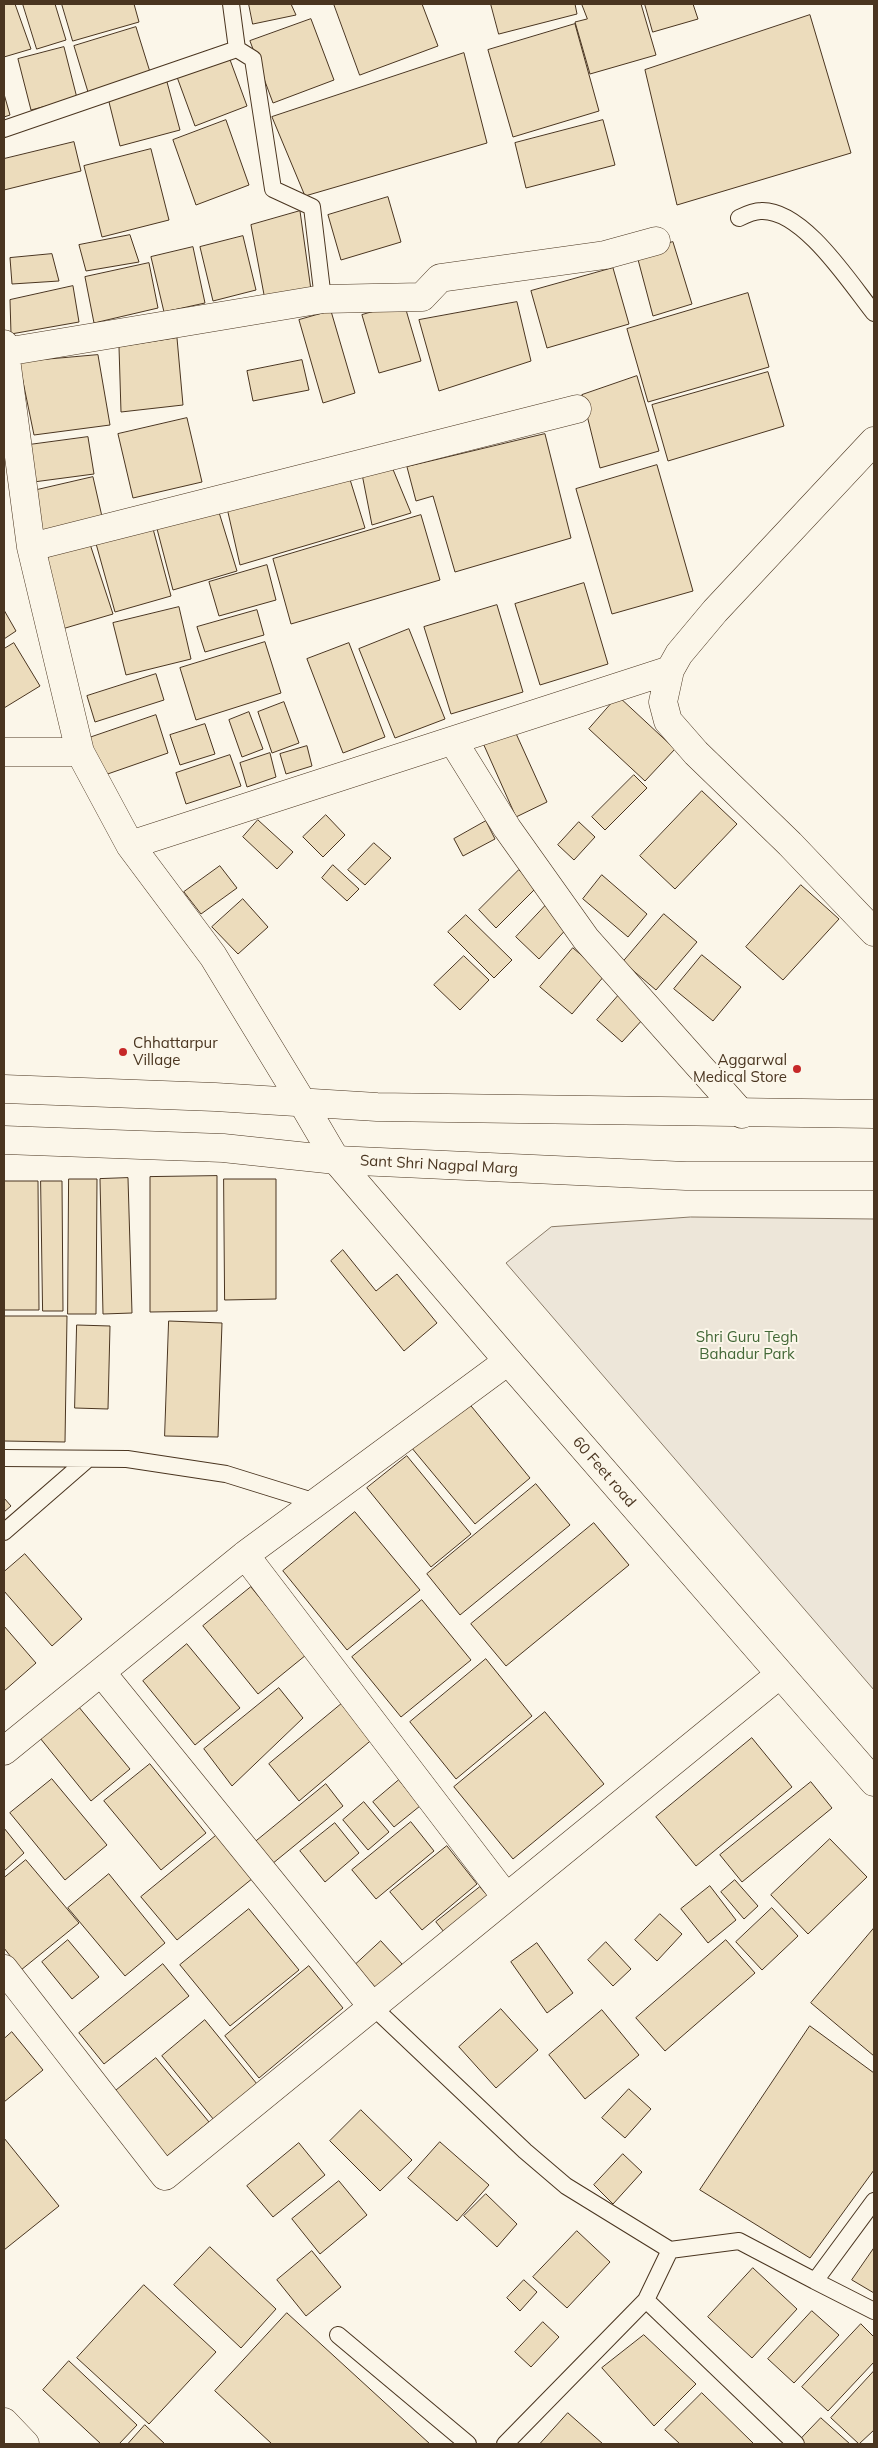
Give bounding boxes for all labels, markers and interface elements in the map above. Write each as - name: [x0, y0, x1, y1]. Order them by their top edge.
- place label: Chhattarpur Village: [133, 1034, 218, 1069]
- marker: Chhattarpur Village: [117, 1046, 129, 1058]
- place label: Aggarwal Medical Store: [693, 1051, 787, 1086]
- marker: Aggarwal Medical Store: [791, 1063, 803, 1075]
- street label: Sant Shri Nagpal Marg: [359, 1152, 519, 1178]
- park label: Shri Guru Tegh Bahadur Park: [696, 1328, 798, 1363]
- street label: 60 Feet road: [569, 1433, 639, 1511]

